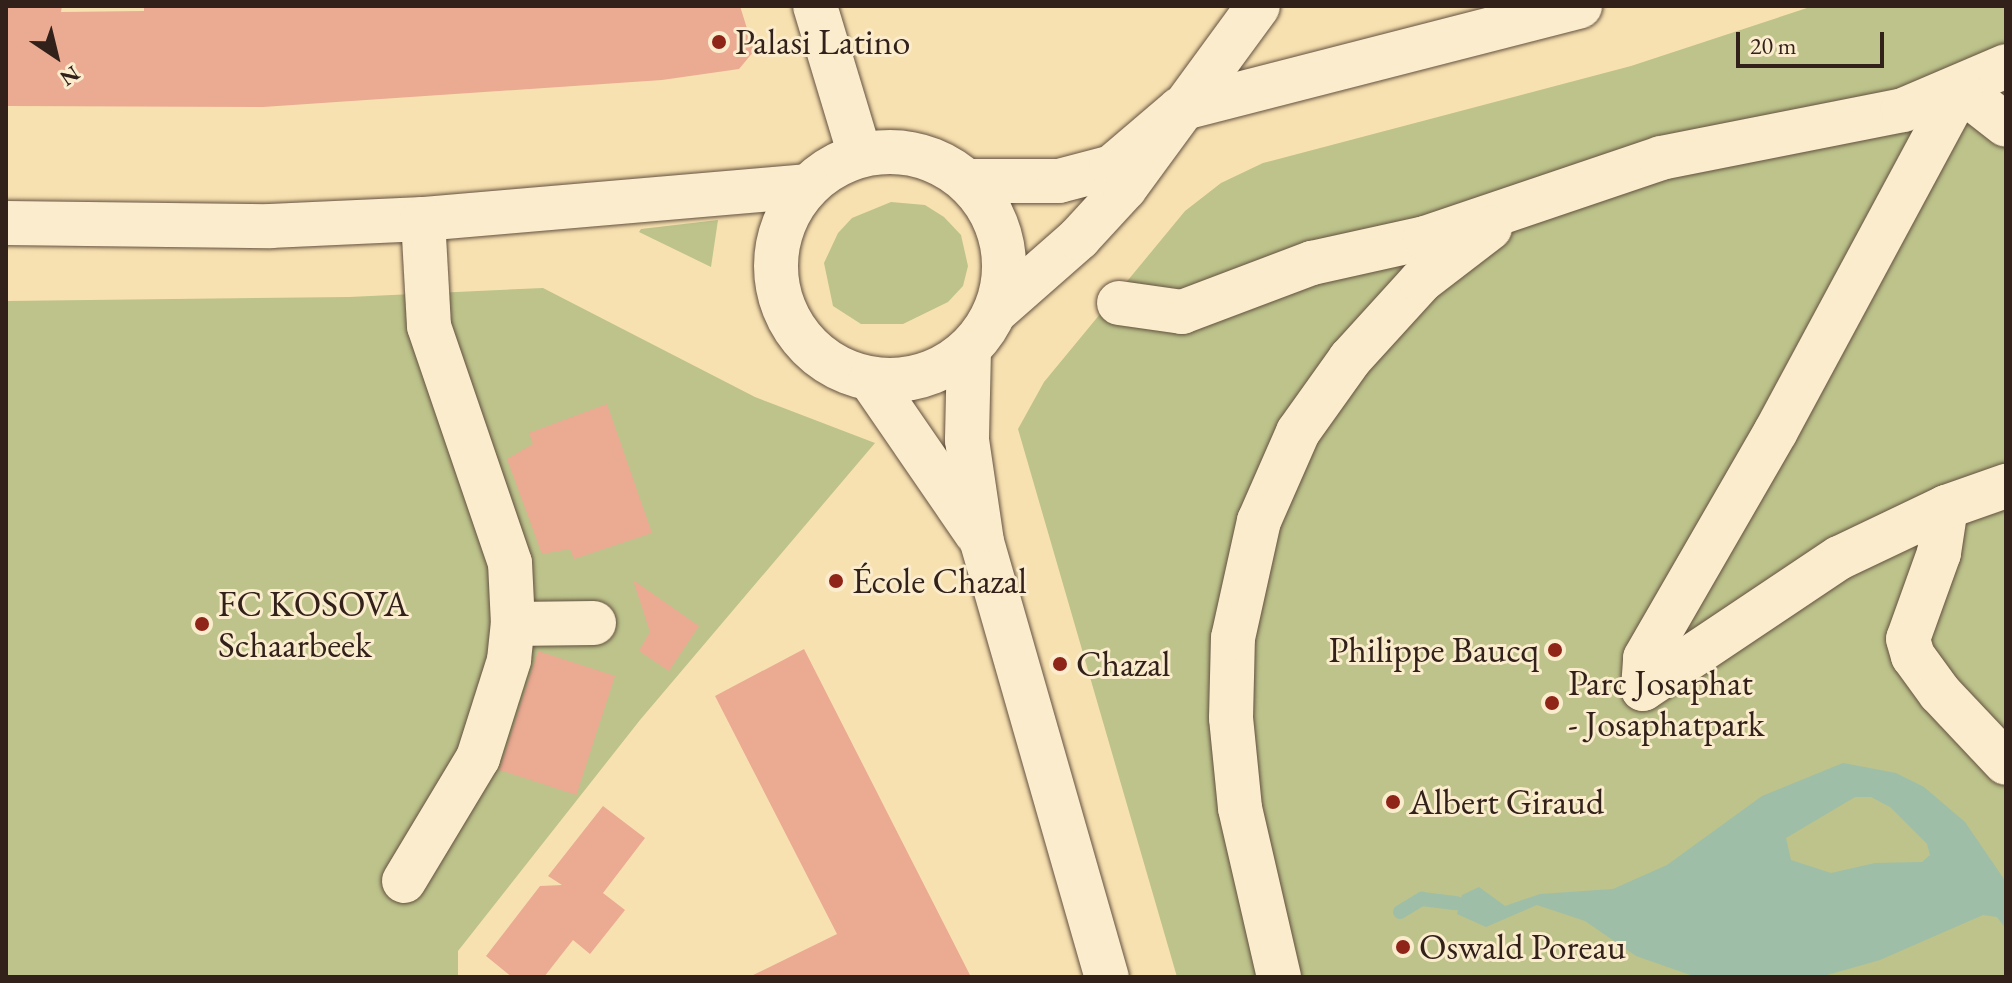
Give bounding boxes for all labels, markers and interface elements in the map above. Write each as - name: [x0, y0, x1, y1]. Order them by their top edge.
- north arrow: [16, 16, 96, 96]
- scale bar: [1740, 16, 1888, 66]
- place label: Palasi Latino: [735, 20, 910, 64]
- text: 20 m: [1750, 30, 1797, 61]
- marker: Palasi Latino: [710, 33, 728, 51]
- text: N: [54, 59, 86, 93]
- place label: École Chazal: [852, 559, 1027, 603]
- marker: École Chazal: [827, 572, 845, 590]
- place label: FC KOSOVA Schaarbeek: [218, 581, 409, 666]
- marker: FC KOSOVA Schaarbeek: [193, 615, 211, 633]
- place label: Philippe Baucq: [1329, 628, 1539, 672]
- marker: Philippe Baucq: [1546, 641, 1564, 659]
- place label: Chazal: [1076, 642, 1170, 686]
- marker: Chazal: [1051, 655, 1069, 673]
- place label: Parc Josaphat - Josaphatpark: [1568, 660, 1765, 745]
- marker: Parc Josaphat - Josaphatpark: [1543, 694, 1561, 712]
- place label: Albert Giraud: [1409, 780, 1604, 824]
- marker: Albert Giraud: [1384, 793, 1402, 811]
- place label: Oswald Poreau: [1419, 925, 1626, 969]
- marker: Oswald Poreau: [1394, 938, 1412, 956]

